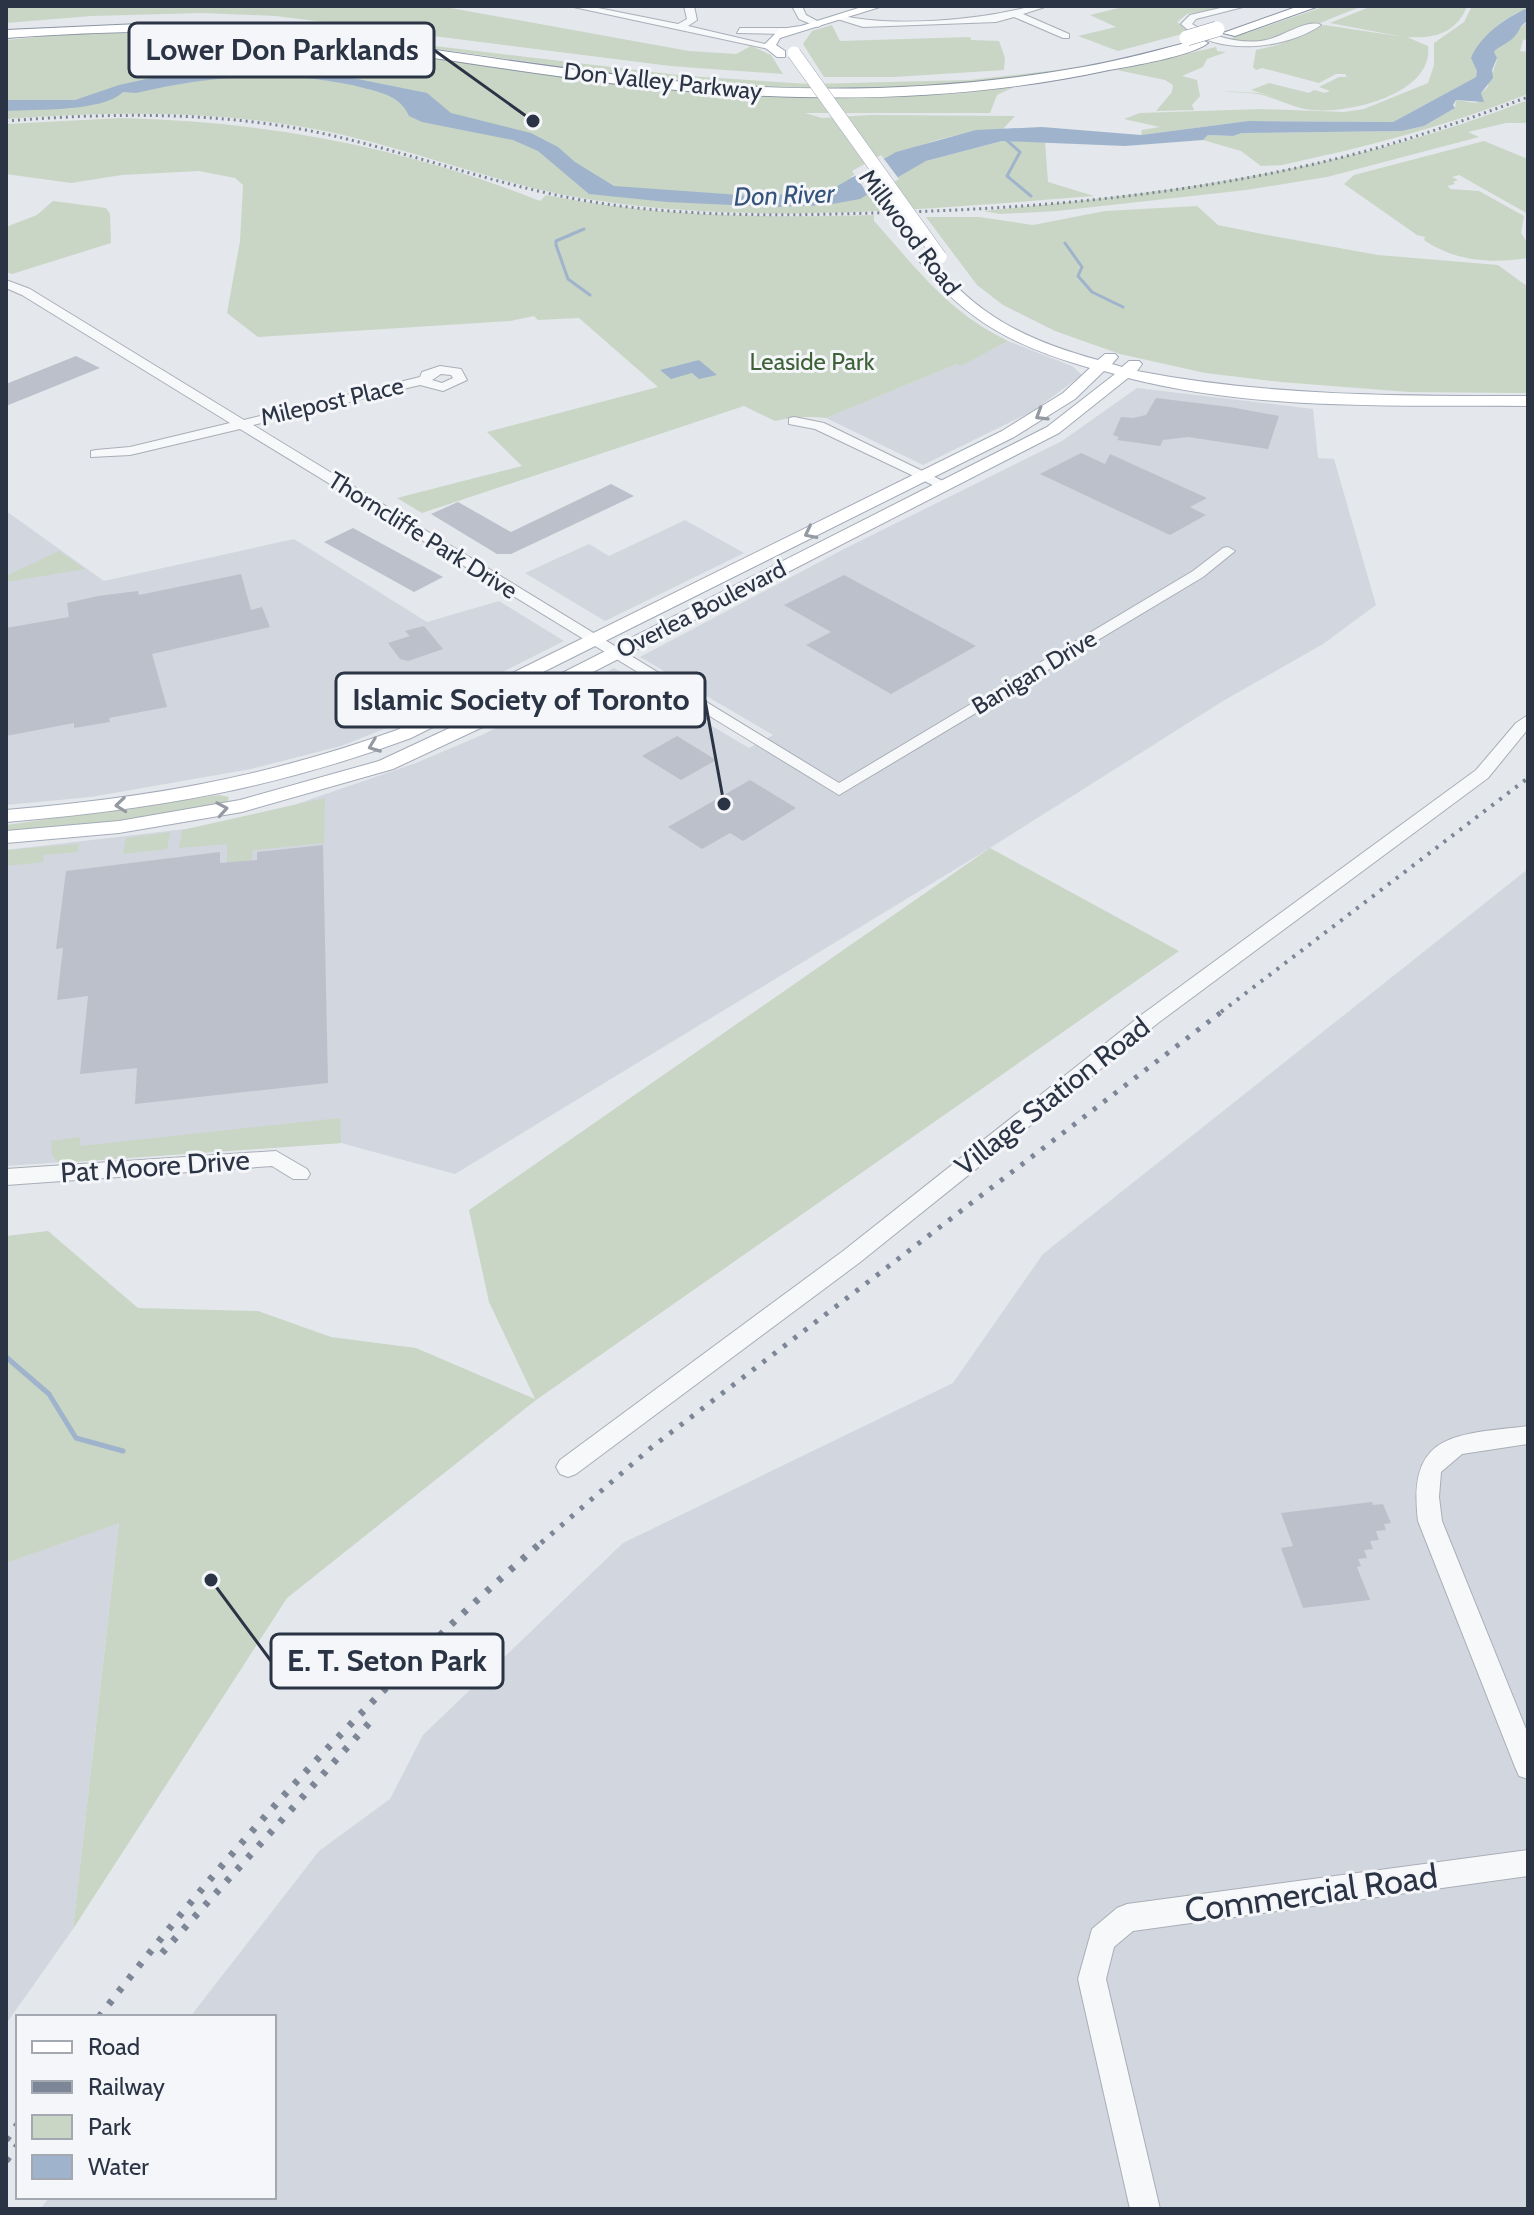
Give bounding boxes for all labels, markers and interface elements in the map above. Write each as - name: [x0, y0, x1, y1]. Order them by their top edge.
- callout: Lower Don Parklands: [129, 23, 434, 77]
- text: Lower Don Parklands: [145, 31, 419, 68]
- street label: Don Valley Parkway: [562, 56, 764, 106]
- street label: Millwood Road: [853, 163, 967, 301]
- water label: Don River: [733, 177, 836, 213]
- park label: Leaside Park: [750, 347, 875, 376]
- street label: Milepost Place: [258, 370, 406, 432]
- one-way arrow: [1035, 405, 1050, 421]
- street label: Thorncliffe Park Drive: [323, 465, 523, 605]
- one-way arrow: [803, 524, 818, 539]
- street label: Overlea Boulevard: [611, 554, 791, 664]
- street label: Banigan Drive: [966, 623, 1102, 721]
- callout: Islamic Society of Toronto: [336, 673, 705, 727]
- text: Islamic Society of Toronto: [352, 681, 690, 718]
- one-way arrow: [368, 736, 382, 753]
- one-way arrow: [114, 796, 127, 813]
- one-way arrow: [215, 802, 229, 819]
- street label: Village Station Road: [948, 1010, 1156, 1182]
- street label: Pat Moore Drive: [59, 1142, 251, 1190]
- callout: E. T. Seton Park: [271, 1634, 503, 1688]
- text: E. T. Seton Park: [287, 1642, 487, 1679]
- street label: Commercial Road: [1182, 1854, 1440, 1932]
- legend: [16, 2015, 276, 2199]
- text: Road: [88, 2032, 140, 2061]
- text: Railway: [88, 2072, 165, 2101]
- text: Park: [88, 2112, 131, 2141]
- text: Water: [88, 2152, 149, 2181]

